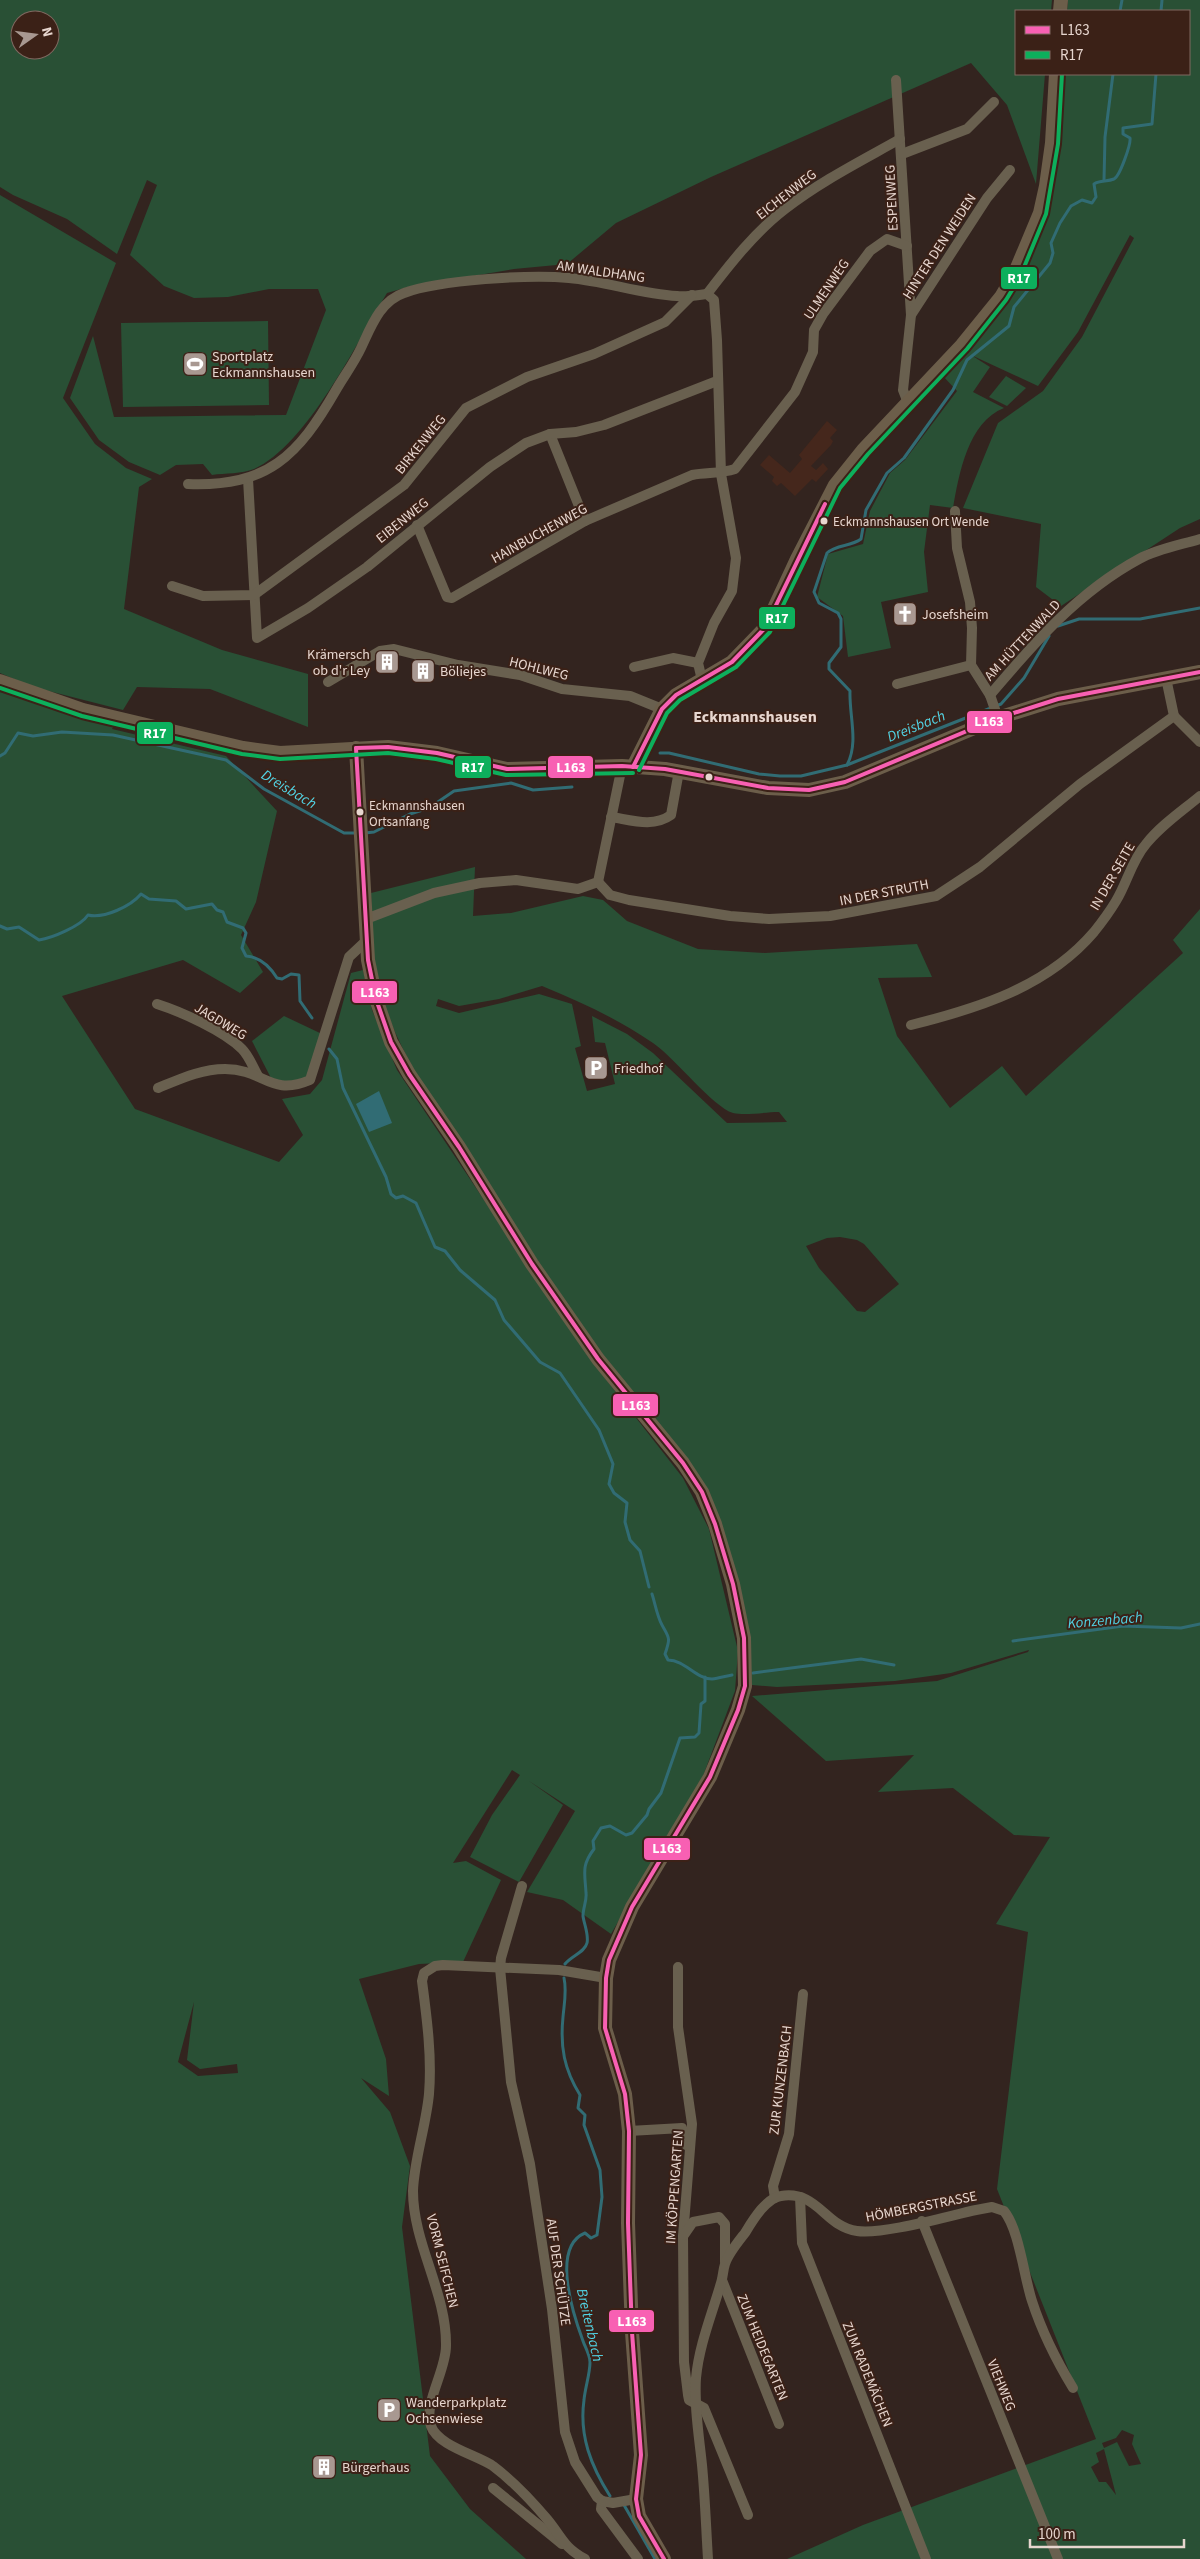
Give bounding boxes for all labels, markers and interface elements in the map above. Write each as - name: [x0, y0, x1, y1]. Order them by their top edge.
- north arrow: [10, 10, 60, 60]
- legend: [1015, 10, 1190, 75]
- text: L163: [1060, 20, 1090, 41]
- text: N: [36, 25, 57, 39]
- text: R17: [1060, 45, 1083, 66]
- street label: ESPENWEG: [880, 164, 904, 232]
- street label: EICHENWEG: [752, 165, 821, 225]
- street label: HINTER DEN WEIDEN: [898, 190, 982, 303]
- street label: ULMENWEG: [799, 255, 855, 324]
- street label: AM WALDHANG: [555, 256, 646, 288]
- line badge: R17: [1000, 266, 1038, 290]
- text: R17: [1007, 269, 1031, 289]
- place label: Sportplatz Eckmannshausen: [212, 347, 315, 383]
- sports icon: Sportplatz Eckmannshausen: [182, 351, 208, 377]
- street label: BIRKENWEG: [391, 411, 451, 479]
- street label: EIBENWEG: [372, 493, 433, 548]
- street label: HAINBUCHENWEG: [488, 499, 591, 569]
- place label: Eckmannshausen Ort Wende: [833, 513, 989, 531]
- marker: Eckmannshausen Ort Wende: [819, 516, 829, 526]
- street label: AM HÜTTENWALD: [980, 596, 1066, 686]
- church icon: Josefsheim: [892, 601, 918, 627]
- place label: Josefsheim: [922, 605, 989, 625]
- line badge: R17: [758, 606, 796, 630]
- text: R17: [765, 609, 789, 629]
- place label: Krämersch ob d'r Ley: [307, 645, 370, 681]
- building icon: Krämersch ob d'r Ley: [374, 649, 400, 675]
- street label: HOHLWEG: [507, 652, 571, 686]
- building icon: Böliejes: [410, 658, 436, 684]
- place label: Böliejes: [440, 662, 486, 682]
- water label: Dreisbach: [884, 705, 949, 748]
- district label: Eckmannshausen: [693, 706, 817, 728]
- line badge: L163: [966, 710, 1013, 734]
- text: L163: [974, 712, 1004, 732]
- line badge: R17: [136, 721, 174, 745]
- text: R17: [143, 724, 167, 744]
- line badge: R17: [454, 755, 492, 779]
- line badge: L163: [547, 755, 594, 779]
- text: R17: [461, 758, 485, 778]
- text: L163: [556, 758, 586, 778]
- water label: Dreisbach: [257, 765, 320, 814]
- unlabelled marker: [704, 772, 714, 782]
- place label: Eckmannshausen Ortsanfang: [369, 797, 465, 831]
- marker: Eckmannshausen Ortsanfang: [355, 807, 365, 817]
- street label: IN DER SEITE: [1085, 839, 1140, 914]
- street label: IN DER STRUTH: [838, 875, 931, 911]
- line badge: L163: [351, 980, 398, 1004]
- text: L163: [360, 983, 390, 1003]
- street label: JAGDWEG: [190, 998, 251, 1045]
- parking icon: Friedhof: [583, 1055, 609, 1081]
- place label: Friedhof: [614, 1059, 664, 1079]
- line badge: L163: [612, 1393, 659, 1417]
- text: L163: [621, 1396, 651, 1416]
- water label: Konzenbach: [1067, 1607, 1144, 1634]
- line badge: L163: [643, 1837, 691, 1861]
- text: L163: [652, 1839, 682, 1859]
- street label: ZUR KUNZENBACH: [764, 2024, 798, 2136]
- street label: IM KÖPPENGARTEN: [661, 2130, 689, 2245]
- street label: HÖMBERGSTRASSE: [864, 2186, 979, 2228]
- street label: VORM SEIFCHEN: [421, 2212, 463, 2310]
- street label: AUF DER SCHÜTZE: [541, 2217, 575, 2327]
- water label: Breitenbach: [571, 2286, 608, 2364]
- street label: ZUM HEIDEGARTEN: [732, 2291, 793, 2404]
- line badge: L163: [608, 2309, 655, 2333]
- text: L163: [617, 2312, 647, 2332]
- street label: ZUM RADEMÄCHEN: [837, 2319, 897, 2430]
- street label: VIEHWEG: [982, 2356, 1021, 2414]
- place label: Wanderparkplatz Ochsenwiese: [406, 2393, 506, 2429]
- parking icon: Wanderparkplatz Ochsenwiese: [376, 2397, 402, 2423]
- building icon: Bürgerhaus: [311, 2454, 337, 2480]
- place label: Bürgerhaus: [342, 2458, 410, 2478]
- scale bar: [1030, 2516, 1184, 2548]
- text: 100 m: [1038, 2524, 1076, 2545]

